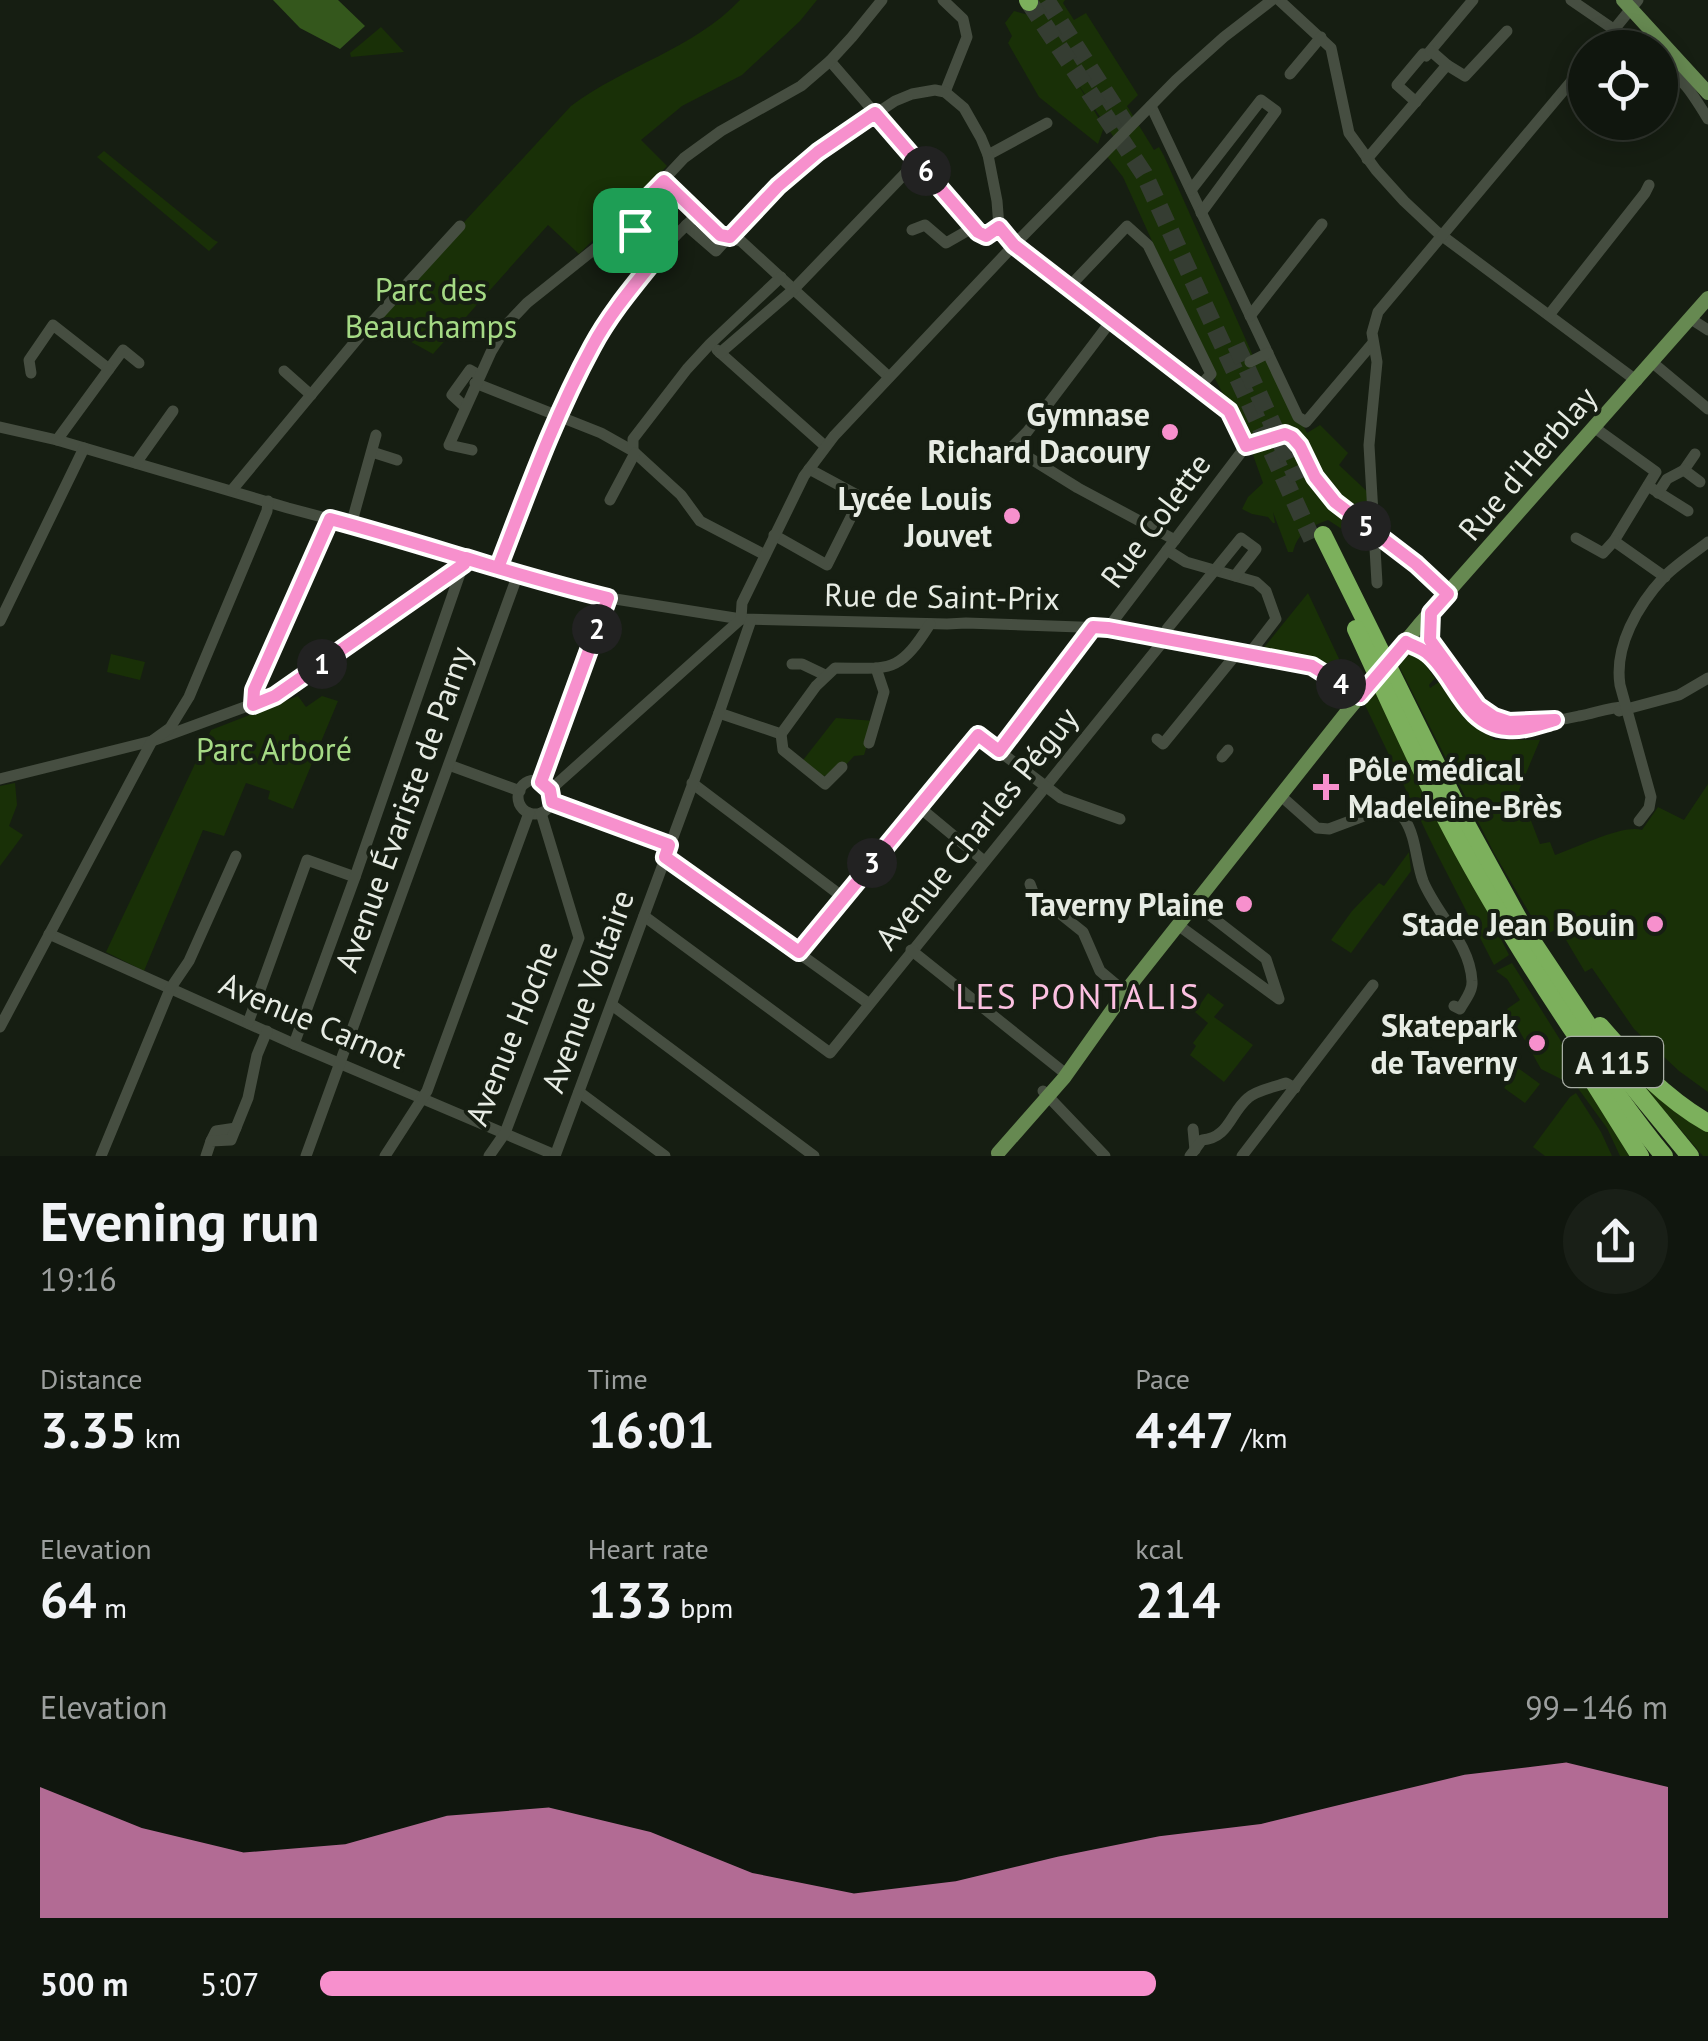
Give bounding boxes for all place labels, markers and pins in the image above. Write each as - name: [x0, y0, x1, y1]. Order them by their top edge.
- pin: 6: [901, 146, 951, 196]
- pin: [593, 188, 678, 273]
- place label: Gymnase Richard Dacoury: [928, 393, 1151, 472]
- marker: Gymnase Richard Dacoury: [1159, 421, 1181, 443]
- place label: Lycée Louis Jouvet: [838, 477, 993, 556]
- pin: 5: [1341, 501, 1391, 551]
- marker: Lycée Louis Jouvet: [1001, 505, 1023, 527]
- pin: 2: [572, 604, 622, 654]
- pin: 1: [297, 639, 347, 689]
- pin: 4: [1316, 659, 1366, 709]
- place label: Pôle médical Madeleine-Brès: [1348, 748, 1562, 827]
- marker: Pôle médical Madeleine-Brès: [1313, 774, 1339, 800]
- pin: 3: [847, 838, 897, 888]
- place label: Taverny Plaine: [1025, 883, 1224, 925]
- marker: Taverny Plaine: [1233, 893, 1255, 915]
- place label: Stade Jean Bouin: [1402, 903, 1635, 945]
- marker: Stade Jean Bouin: [1644, 913, 1666, 935]
- place label: Skatepark de Taverny: [1371, 1004, 1518, 1083]
- marker: Skatepark de Taverny: [1526, 1032, 1548, 1054]

